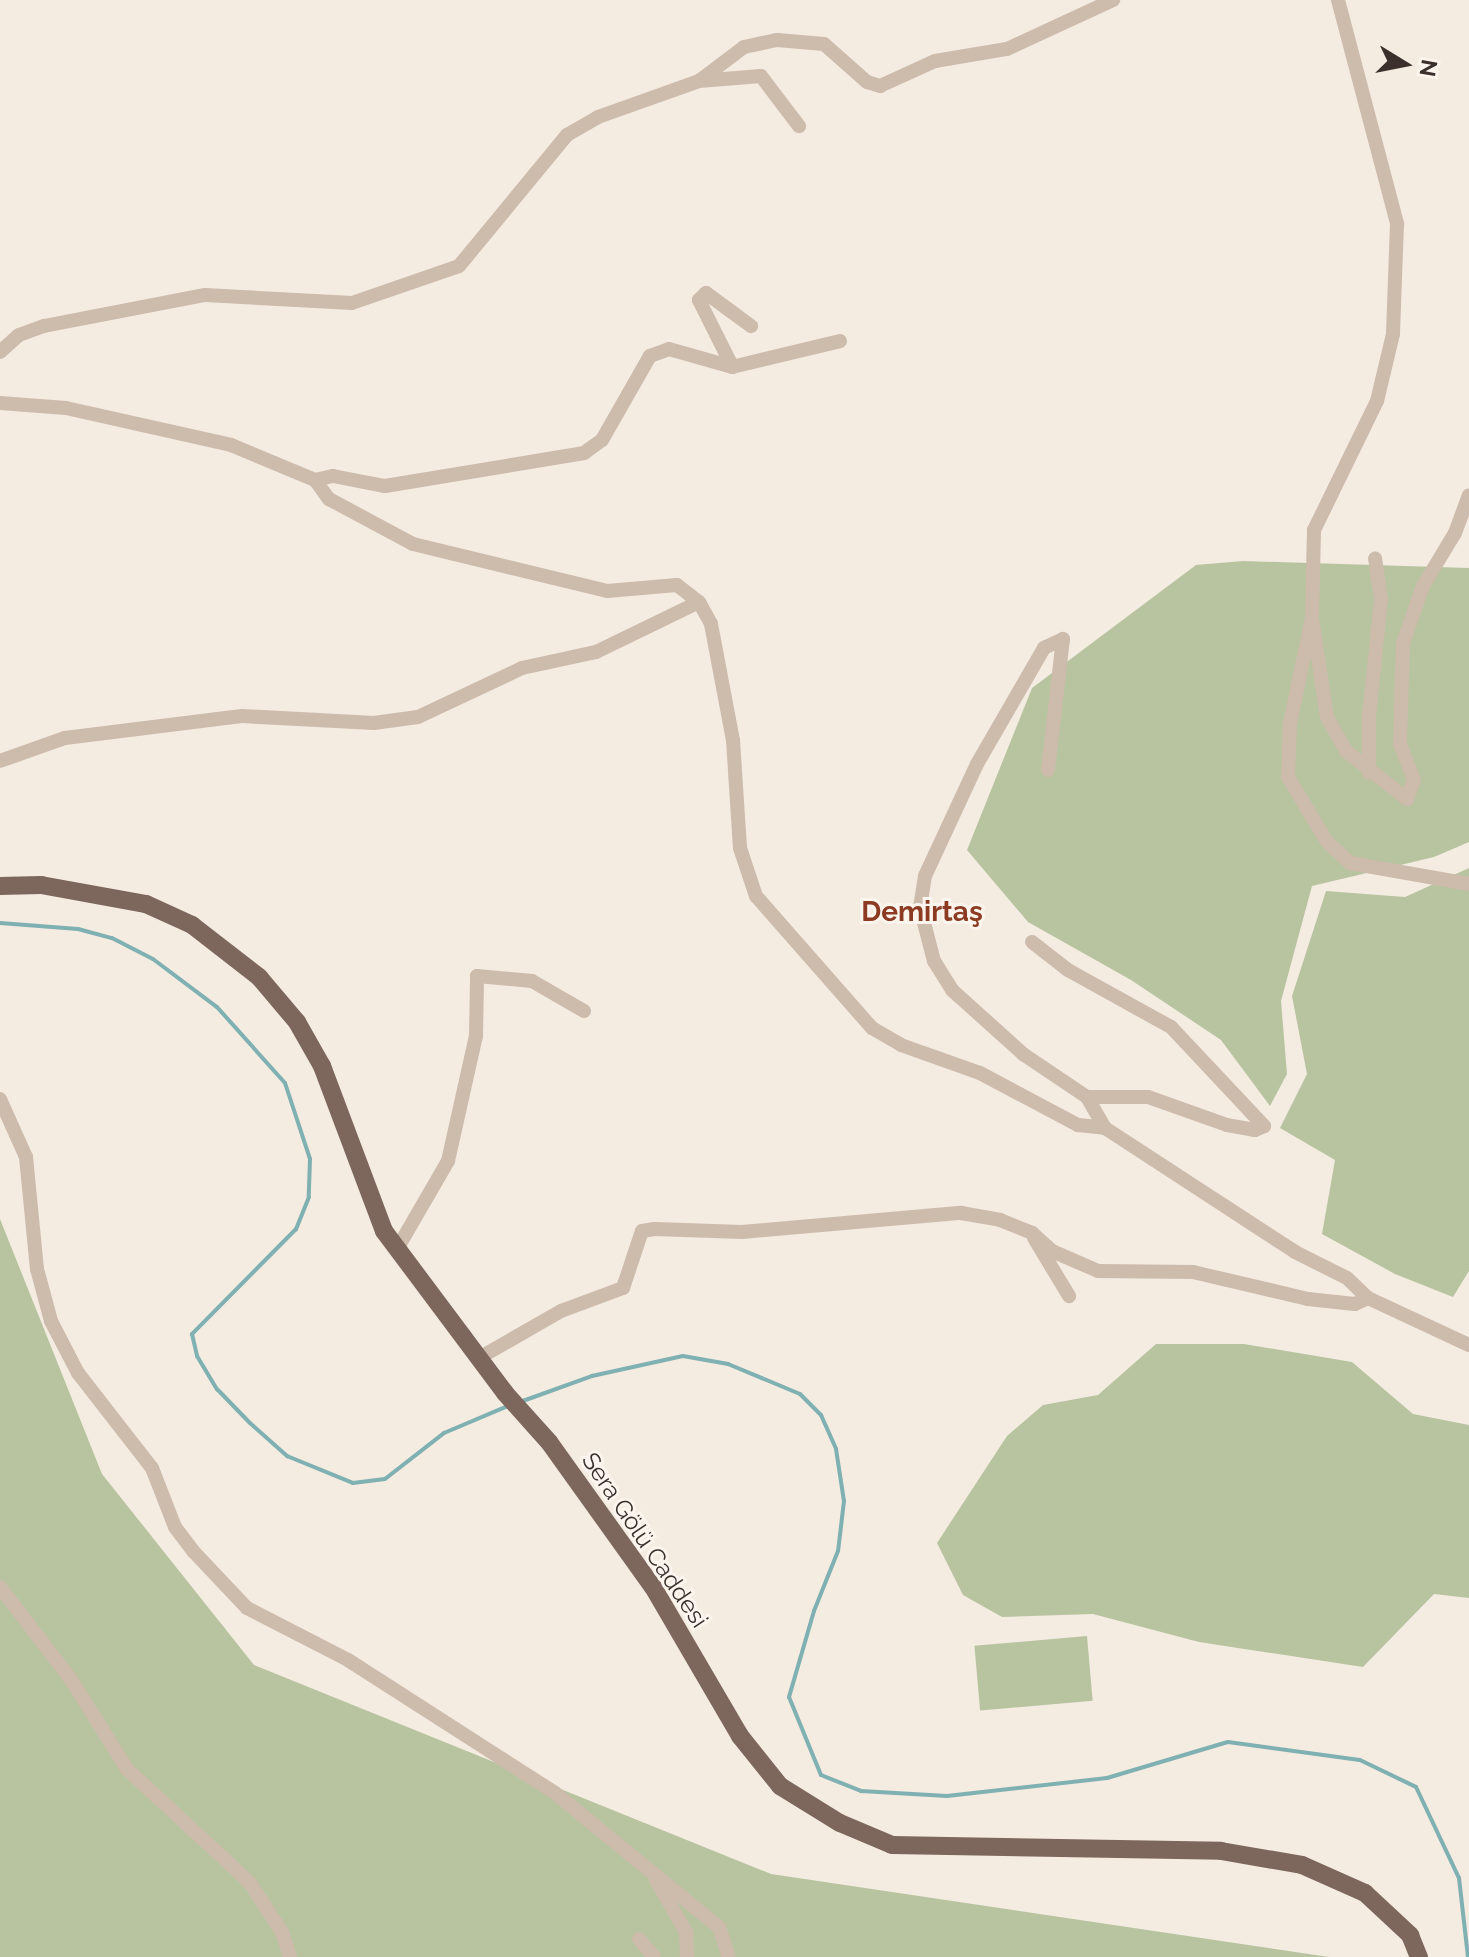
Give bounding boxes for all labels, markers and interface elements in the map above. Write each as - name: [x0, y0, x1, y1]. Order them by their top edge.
- north arrow: [1365, 24, 1445, 104]
- text: N: [1414, 58, 1443, 79]
- district label: Demirtaş: [861, 895, 983, 929]
- street label: Sera Gölü Caddesi: [576, 1447, 714, 1633]

